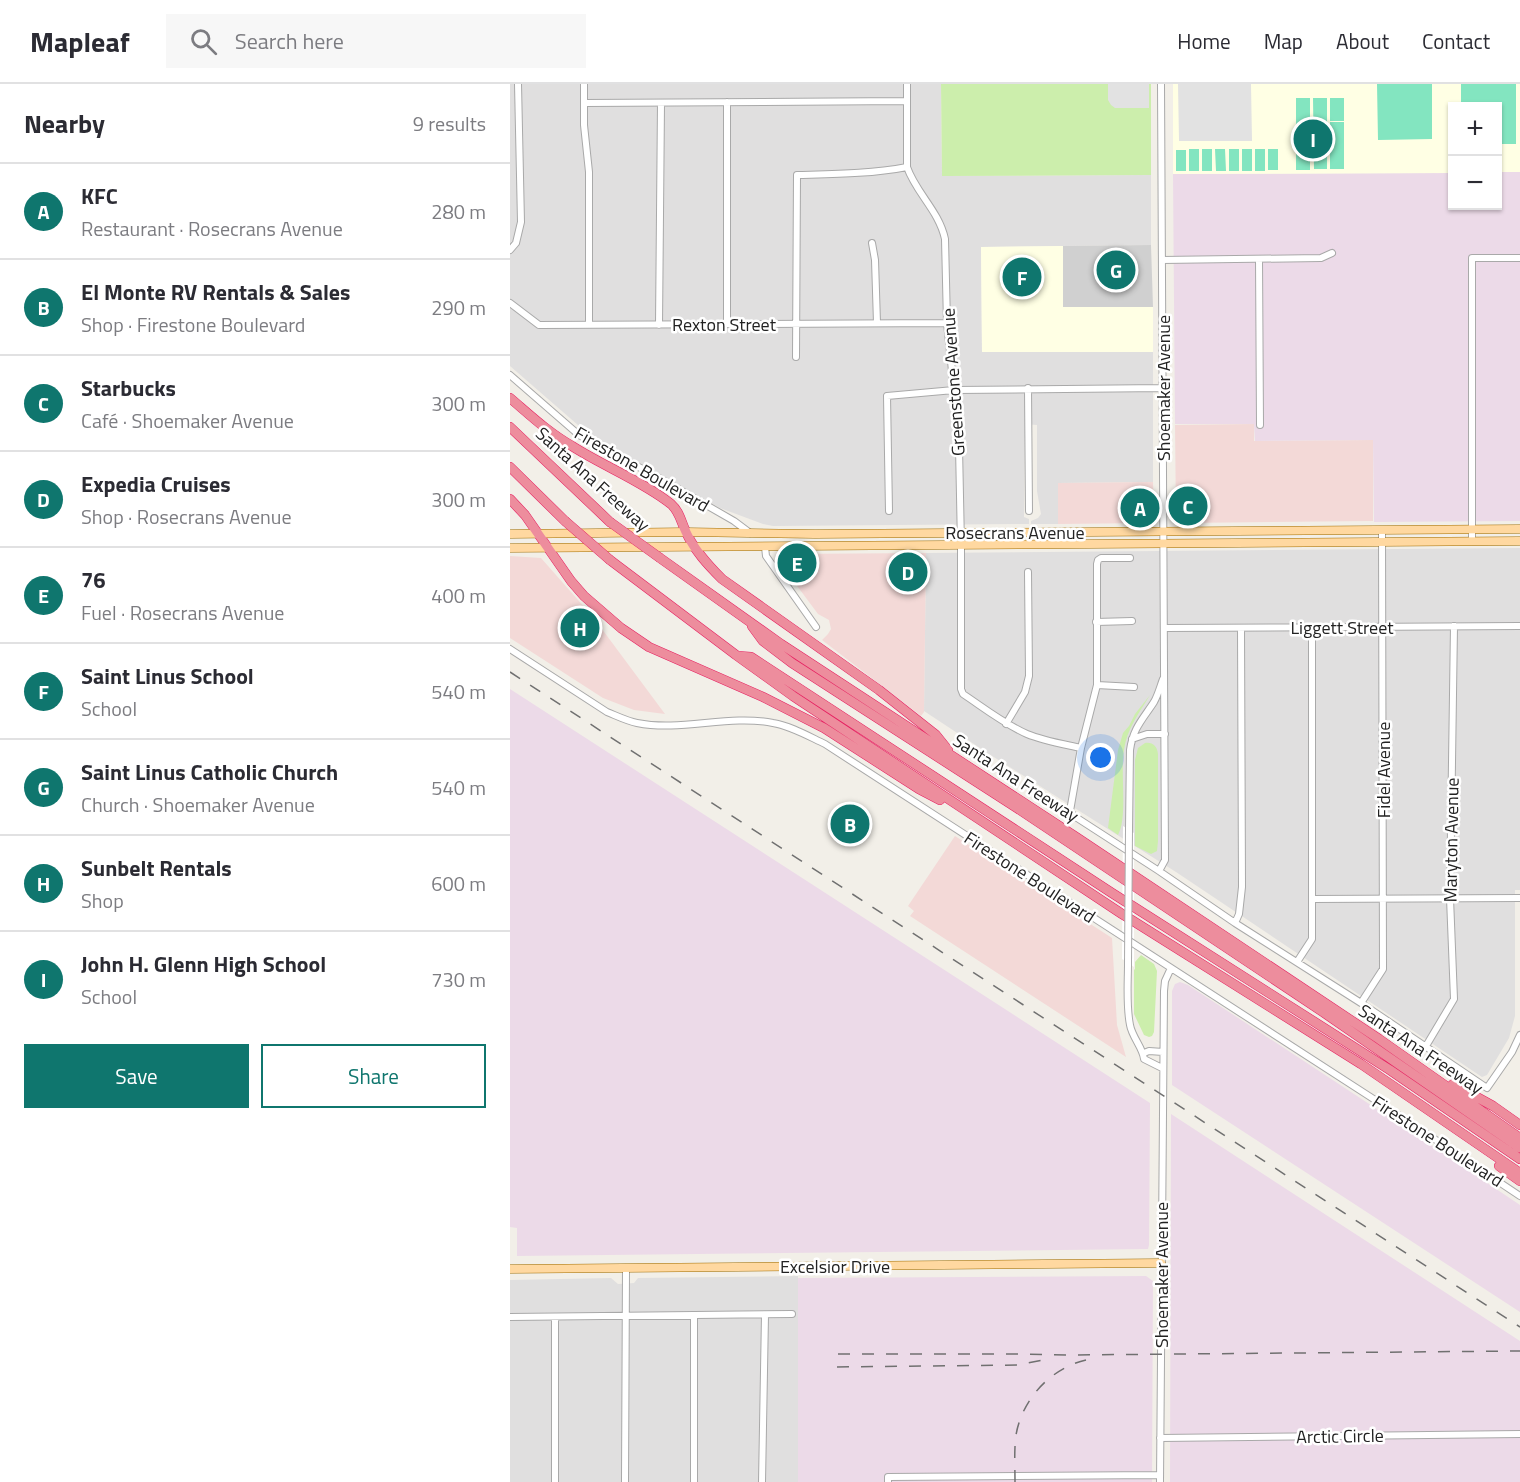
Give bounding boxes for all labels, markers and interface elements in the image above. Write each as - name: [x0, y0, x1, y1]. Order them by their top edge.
- search box: [166, 14, 586, 68]
- text: Mapleaf: [30, 20, 130, 63]
- text: Search here: [235, 24, 344, 58]
- icon: search: [187, 25, 220, 58]
- text: Home: [1177, 25, 1231, 57]
- text: Map: [1264, 25, 1303, 57]
- text: About: [1336, 25, 1389, 57]
- text: Contact: [1422, 25, 1490, 57]
- map controls: [1448, 102, 1502, 210]
- button: +: [1448, 102, 1502, 156]
- text: Nearby: [24, 104, 105, 143]
- text: 9 results: [413, 108, 486, 139]
- pin: I: [1294, 116, 1332, 162]
- button: −: [1448, 156, 1502, 210]
- text: KFC: [81, 179, 118, 213]
- text: A: [37, 196, 50, 227]
- text: 280 m: [431, 196, 486, 227]
- text: Restaurant · Rosecrans Avenue: [81, 213, 343, 244]
- pin: G: [1096, 248, 1136, 292]
- pin: F: [1002, 254, 1042, 300]
- text: El Monte RV Rentals & Sales: [81, 275, 350, 309]
- text: B: [37, 292, 50, 323]
- text: 290 m: [431, 292, 486, 323]
- street label: Greenstone Avenue: [934, 307, 972, 457]
- text: Shop · Firestone Boulevard: [81, 309, 305, 340]
- street label: Rexton Street: [672, 311, 777, 338]
- street label: Shoemaker Avenue: [1150, 315, 1177, 461]
- text: Starbucks: [81, 371, 176, 405]
- text: C: [38, 388, 49, 419]
- text: 300 m: [431, 388, 486, 419]
- text: Café · Shoemaker Avenue: [81, 405, 294, 436]
- street label: Firestone Boulevard: [570, 419, 714, 519]
- street label: Santa Ana Freeway: [530, 420, 656, 538]
- text: Expedia Cruises: [81, 467, 231, 501]
- text: D: [37, 484, 50, 515]
- text: 300 m: [431, 484, 486, 515]
- pin: C: [1168, 484, 1208, 528]
- pin: A: [1120, 486, 1160, 530]
- text: Shop · Rosecrans Avenue: [81, 501, 292, 532]
- street label: Rosecrans Avenue: [945, 519, 1085, 546]
- pin: E: [778, 540, 816, 586]
- pin: D: [888, 550, 928, 594]
- text: 76: [81, 563, 106, 597]
- text: E: [38, 580, 49, 611]
- text: 400 m: [431, 580, 486, 611]
- text: Fuel · Rosecrans Avenue: [81, 597, 284, 628]
- pin: H: [560, 606, 600, 650]
- street label: Liggett Street: [1290, 614, 1394, 641]
- text: Saint Linus School: [81, 659, 254, 693]
- text: F: [38, 676, 49, 707]
- text: 540 m: [431, 676, 486, 707]
- text: School: [81, 693, 137, 724]
- street label: Fidel Avenue: [1370, 722, 1397, 818]
- street label: Santa Ana Freeway: [948, 727, 1085, 829]
- your location: [1086, 743, 1115, 772]
- text: Saint Linus Catholic Church: [81, 755, 338, 789]
- text: G: [37, 772, 50, 803]
- text: 540 m: [431, 772, 486, 803]
- street label: Maryton Avenue: [1436, 777, 1466, 903]
- text: Church · Shoemaker Avenue: [81, 789, 315, 820]
- pin: B: [830, 802, 870, 846]
- street label: Firestone Boulevard: [959, 824, 1101, 930]
- text: Sunbelt Rentals: [81, 851, 232, 885]
- text: H: [37, 868, 50, 899]
- text: 600 m: [431, 868, 486, 899]
- text: Shop: [81, 885, 124, 916]
- text: John H. Glenn High School: [81, 947, 326, 981]
- text: I: [41, 964, 46, 995]
- text: 730 m: [431, 964, 486, 995]
- text: School: [81, 981, 137, 1012]
- street label: Santa Ana Freeway: [1353, 997, 1489, 1101]
- button: Save: [24, 1044, 249, 1108]
- button: Share: [261, 1044, 486, 1108]
- street label: Firestone Boulevard: [1367, 1088, 1509, 1194]
- street label: Shoemaker Avenue: [1148, 1202, 1175, 1348]
- street label: Excelsior Drive: [780, 1253, 890, 1280]
- street label: Arctic Circle: [1296, 1422, 1384, 1450]

